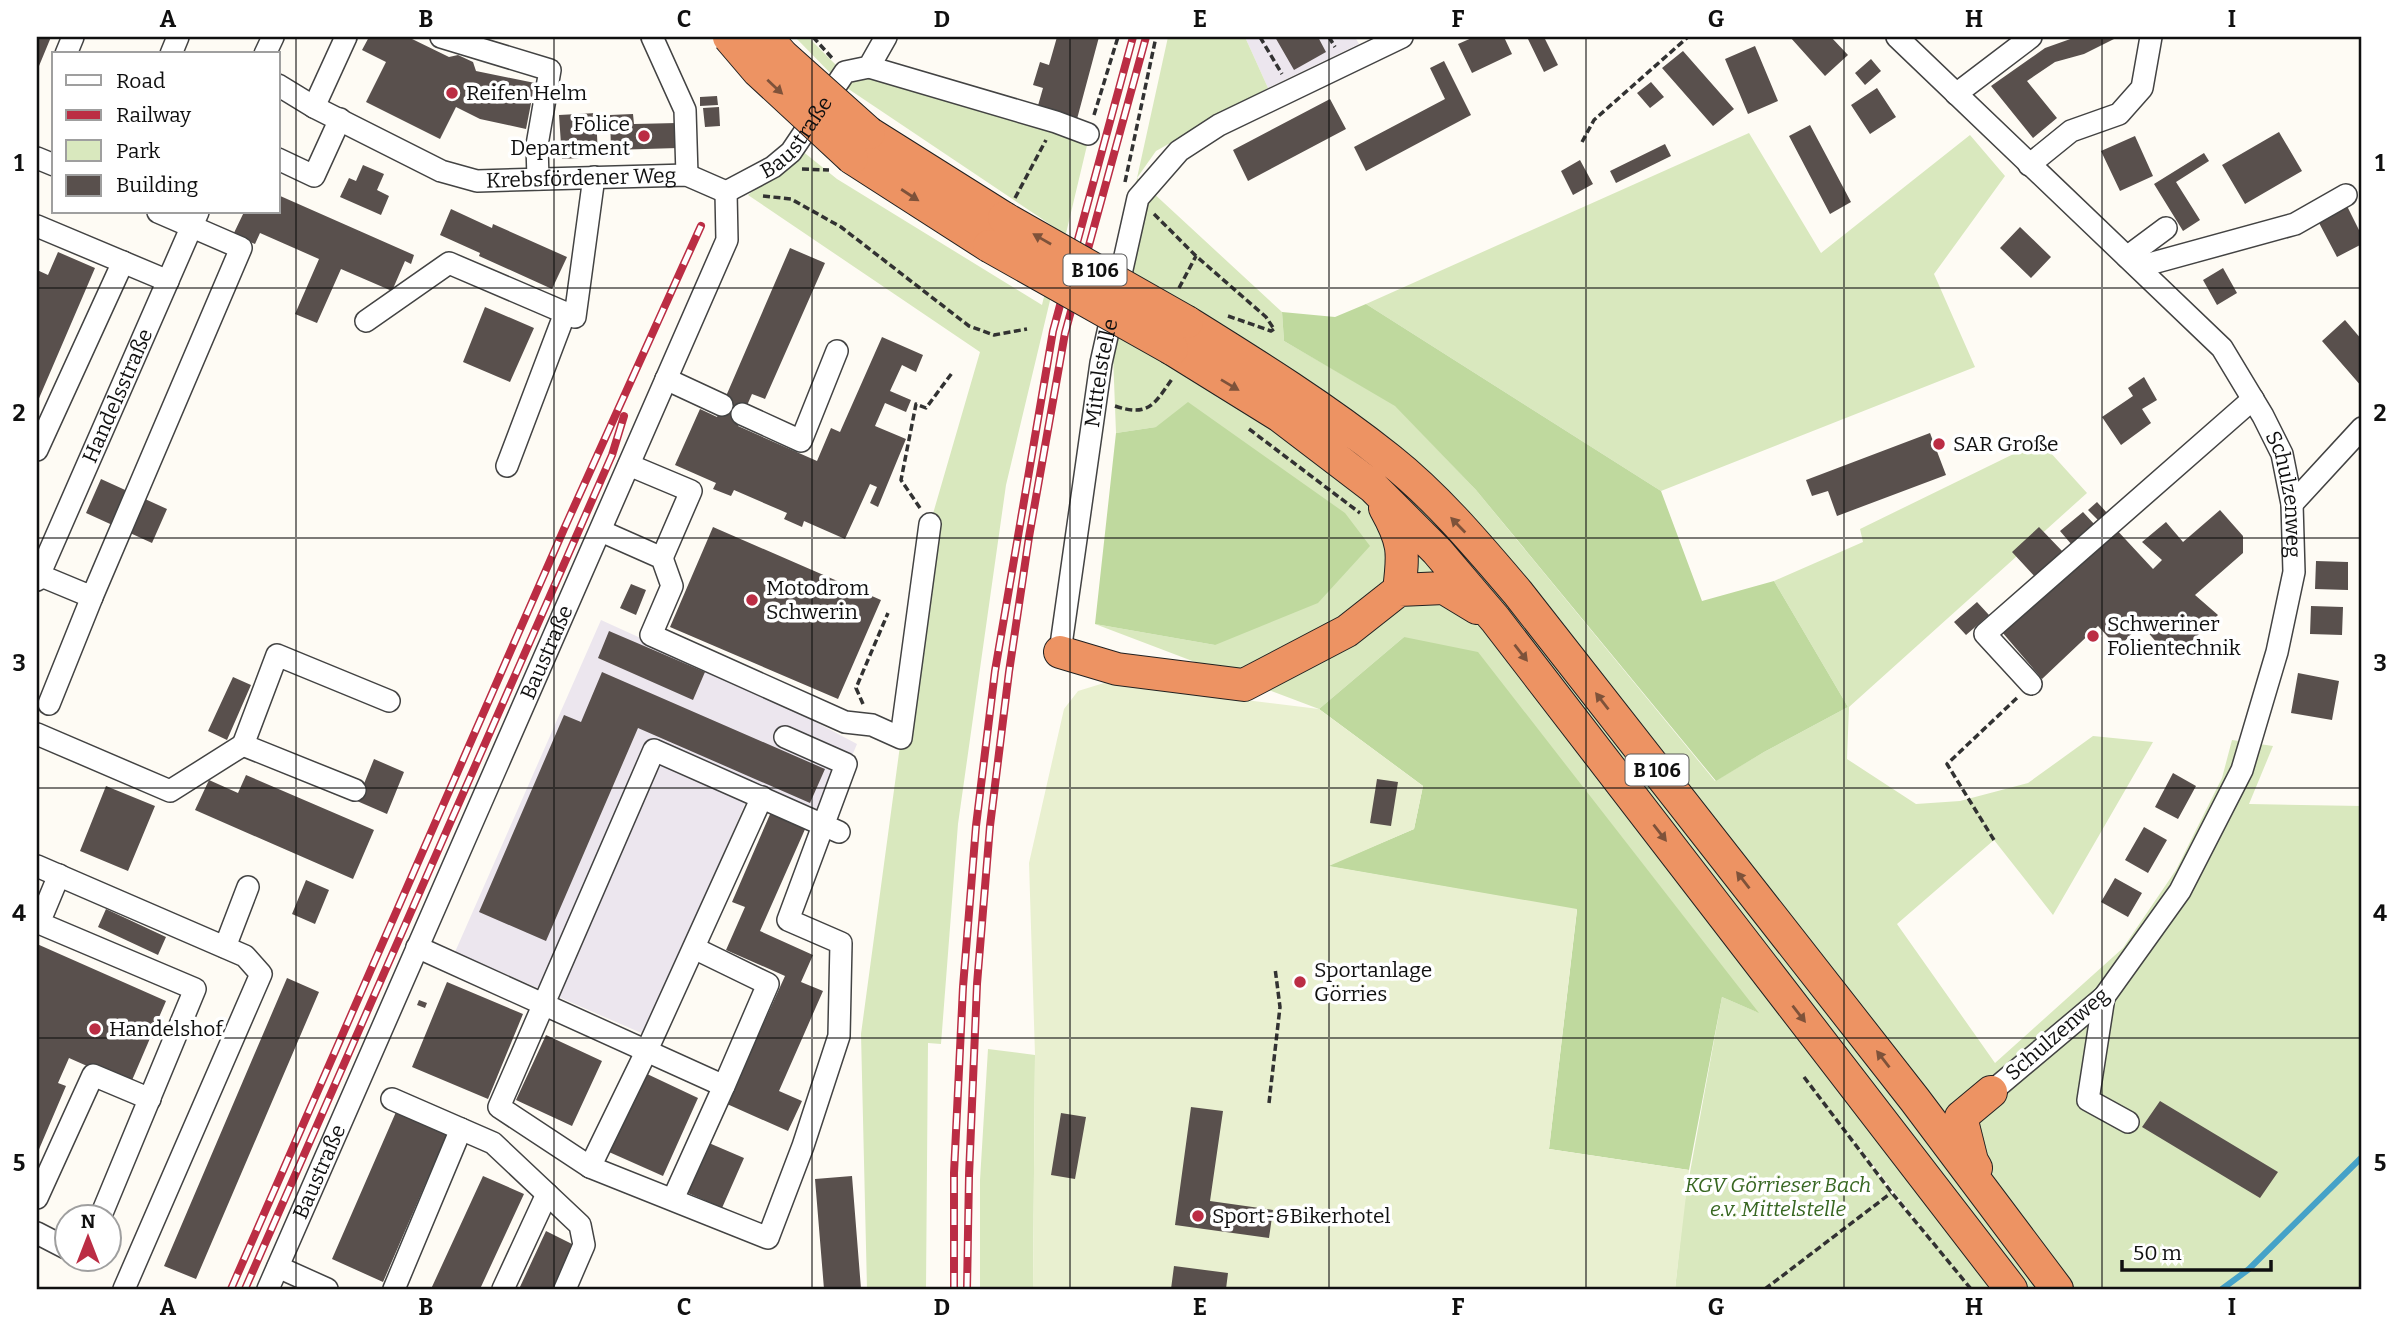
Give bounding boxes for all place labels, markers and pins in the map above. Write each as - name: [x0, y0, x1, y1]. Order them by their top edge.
- place label: Reifen Helm: [466, 80, 587, 106]
- marker: Reifen Helm: [444, 85, 460, 101]
- place label: Folice Department: [510, 111, 630, 161]
- marker: Folice Department: [636, 128, 652, 144]
- place label: SAR Große: [1953, 431, 2058, 457]
- marker: SAR Große: [1931, 436, 1947, 452]
- place label: Motodrom Schwerin: [766, 575, 869, 625]
- marker: Motodrom Schwerin: [744, 592, 760, 608]
- place label: Schweriner Folientechnik: [2107, 611, 2241, 661]
- marker: Schweriner Folientechnik: [2085, 628, 2101, 644]
- place label: Sportanlage Görries: [1314, 957, 1432, 1007]
- marker: Sportanlage Görries: [1292, 974, 1308, 990]
- place label: Handelshof: [109, 1016, 224, 1042]
- marker: Handelshof: [87, 1021, 103, 1037]
- place label: Sport-&Bikerhotel: [1212, 1203, 1390, 1229]
- marker: Sport-&Bikerhotel: [1190, 1208, 1206, 1224]

